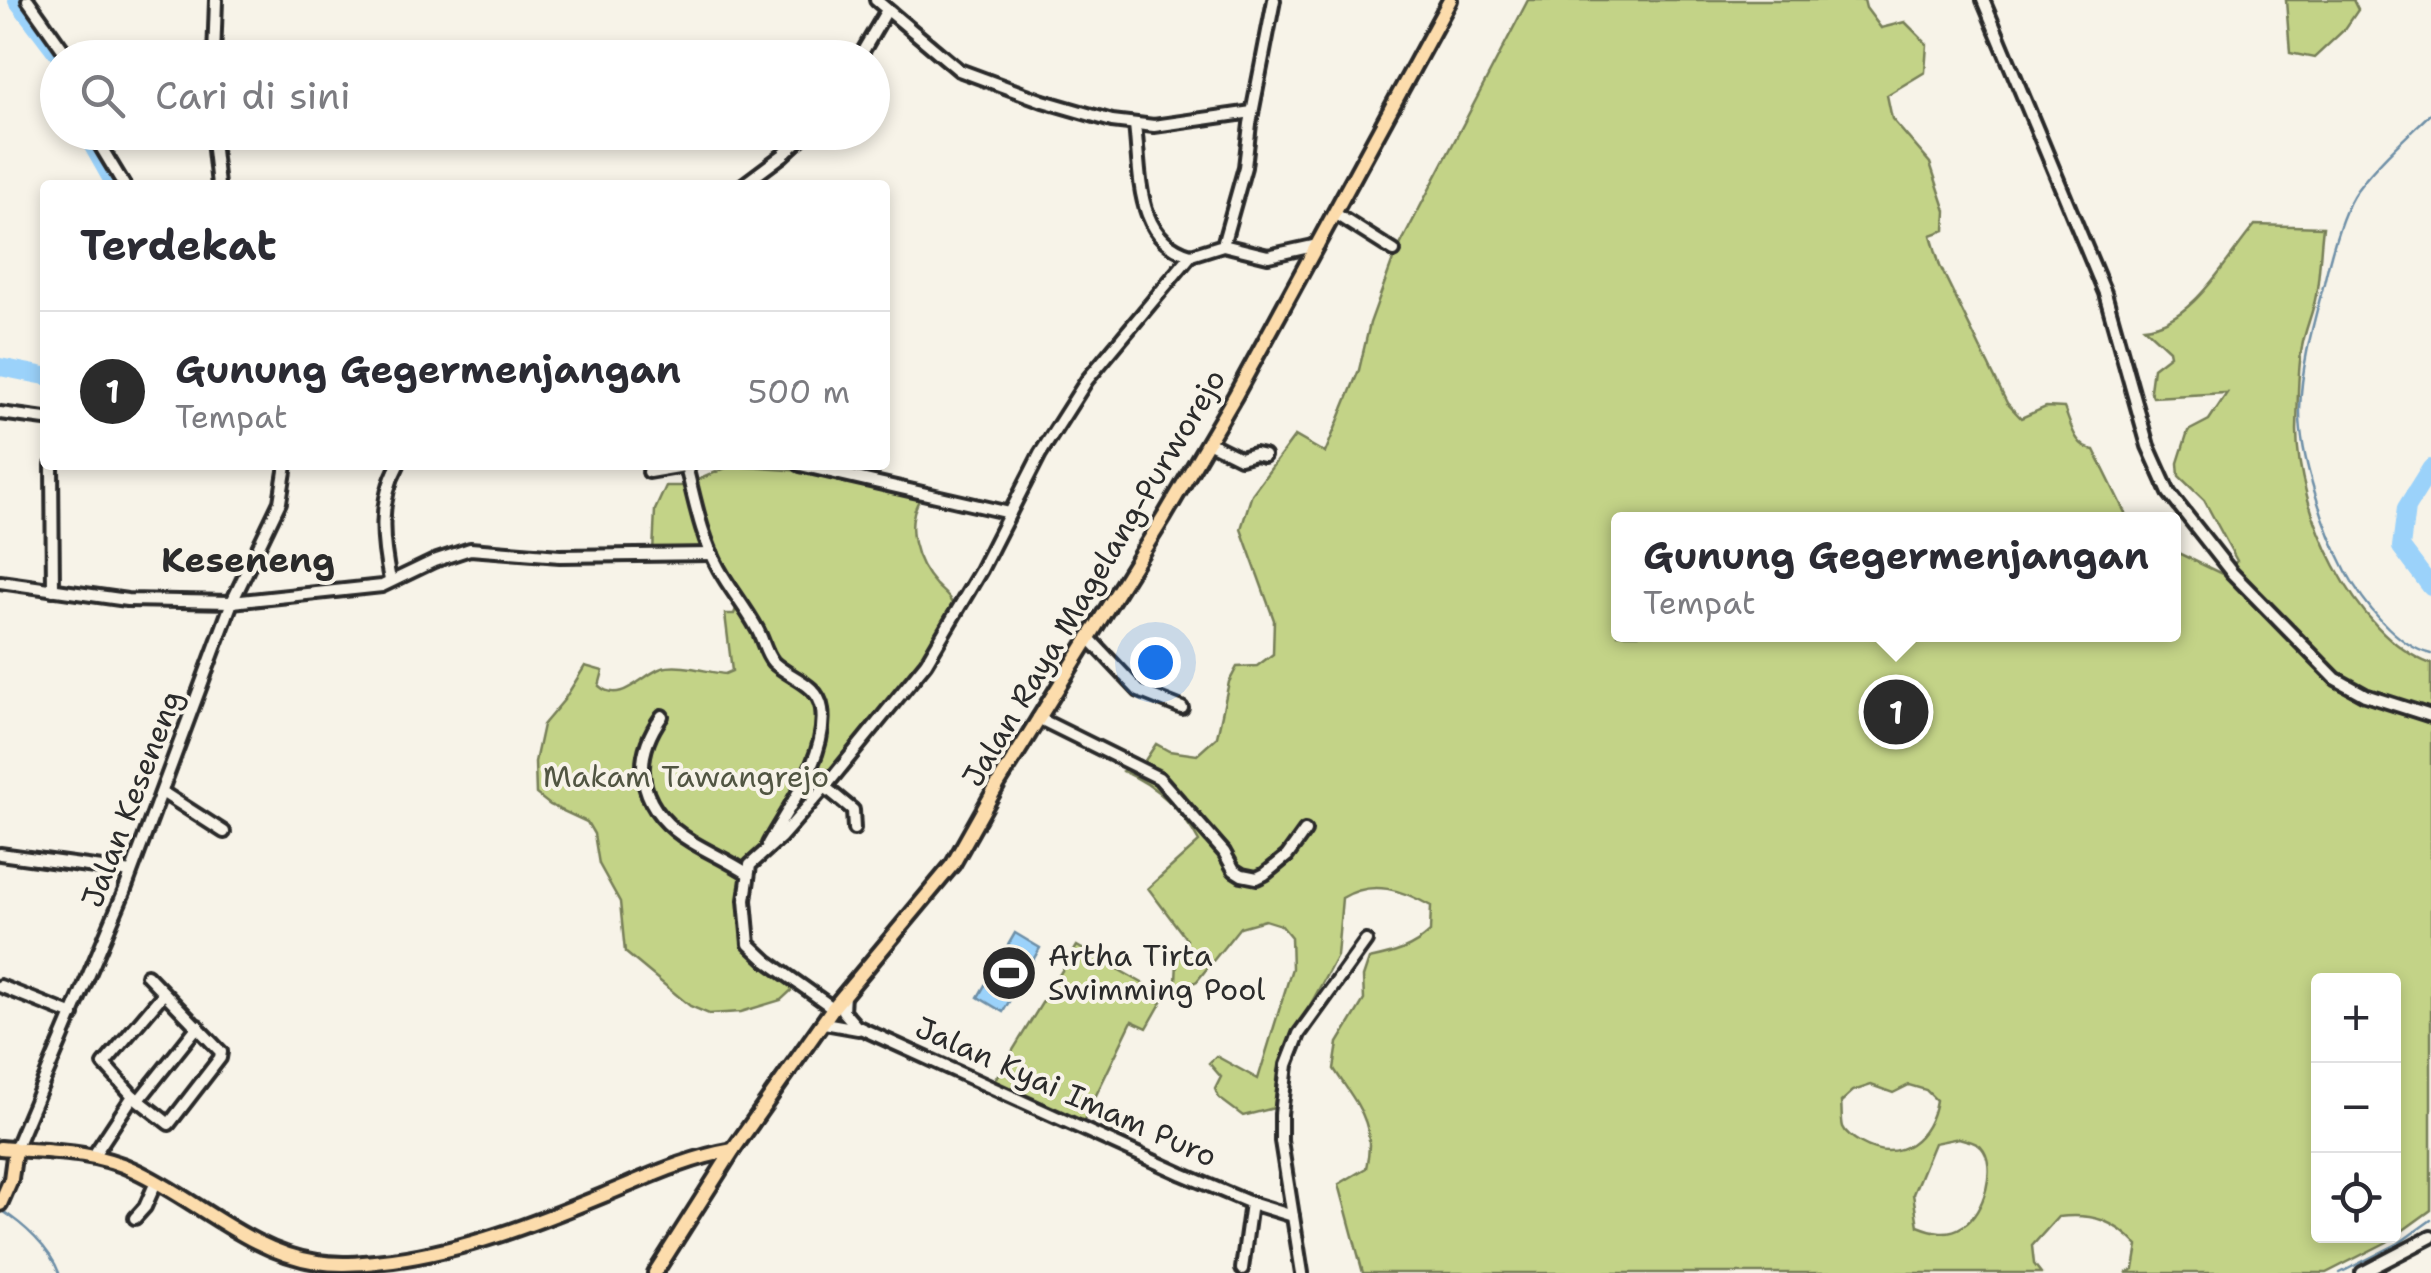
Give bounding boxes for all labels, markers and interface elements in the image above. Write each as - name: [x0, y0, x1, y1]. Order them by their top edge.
- search box: [40, 40, 890, 150]
- icon: search: [75, 68, 130, 123]
- text: Cari di sini: [155, 70, 351, 121]
- text: Terdekat: [80, 217, 277, 273]
- text: Gunung Gegermenjangan: [175, 344, 681, 395]
- street label: Jalan Raya Magelang-Purworejo: [952, 361, 1235, 794]
- text: 1: [105, 370, 120, 413]
- text: 500 m: [748, 370, 850, 413]
- text: Tempat: [175, 395, 288, 438]
- popup: [1611, 512, 2181, 642]
- text: Gunung Gegermenjangan: [1643, 530, 2149, 581]
- district label: Keseneng: [161, 536, 335, 583]
- text: Tempat: [1643, 581, 1756, 624]
- your location: [1130, 637, 1181, 688]
- pin: 1: [1864, 674, 1928, 750]
- street label: Jalan Keseneng: [71, 684, 192, 913]
- park label: Makam Tawangrejo: [543, 756, 829, 797]
- place label: Artha Tirta Swimming Pool: [1048, 935, 1265, 1010]
- sports icon: Artha Tirta Swimming Pool: [979, 943, 1039, 1003]
- map controls: [2311, 973, 2401, 1243]
- button: +: [2311, 973, 2401, 1063]
- street label: Jalan Kyai Imam Puro: [909, 1007, 1223, 1177]
- button: −: [2311, 1063, 2401, 1153]
- button: locate: [2311, 1153, 2401, 1243]

